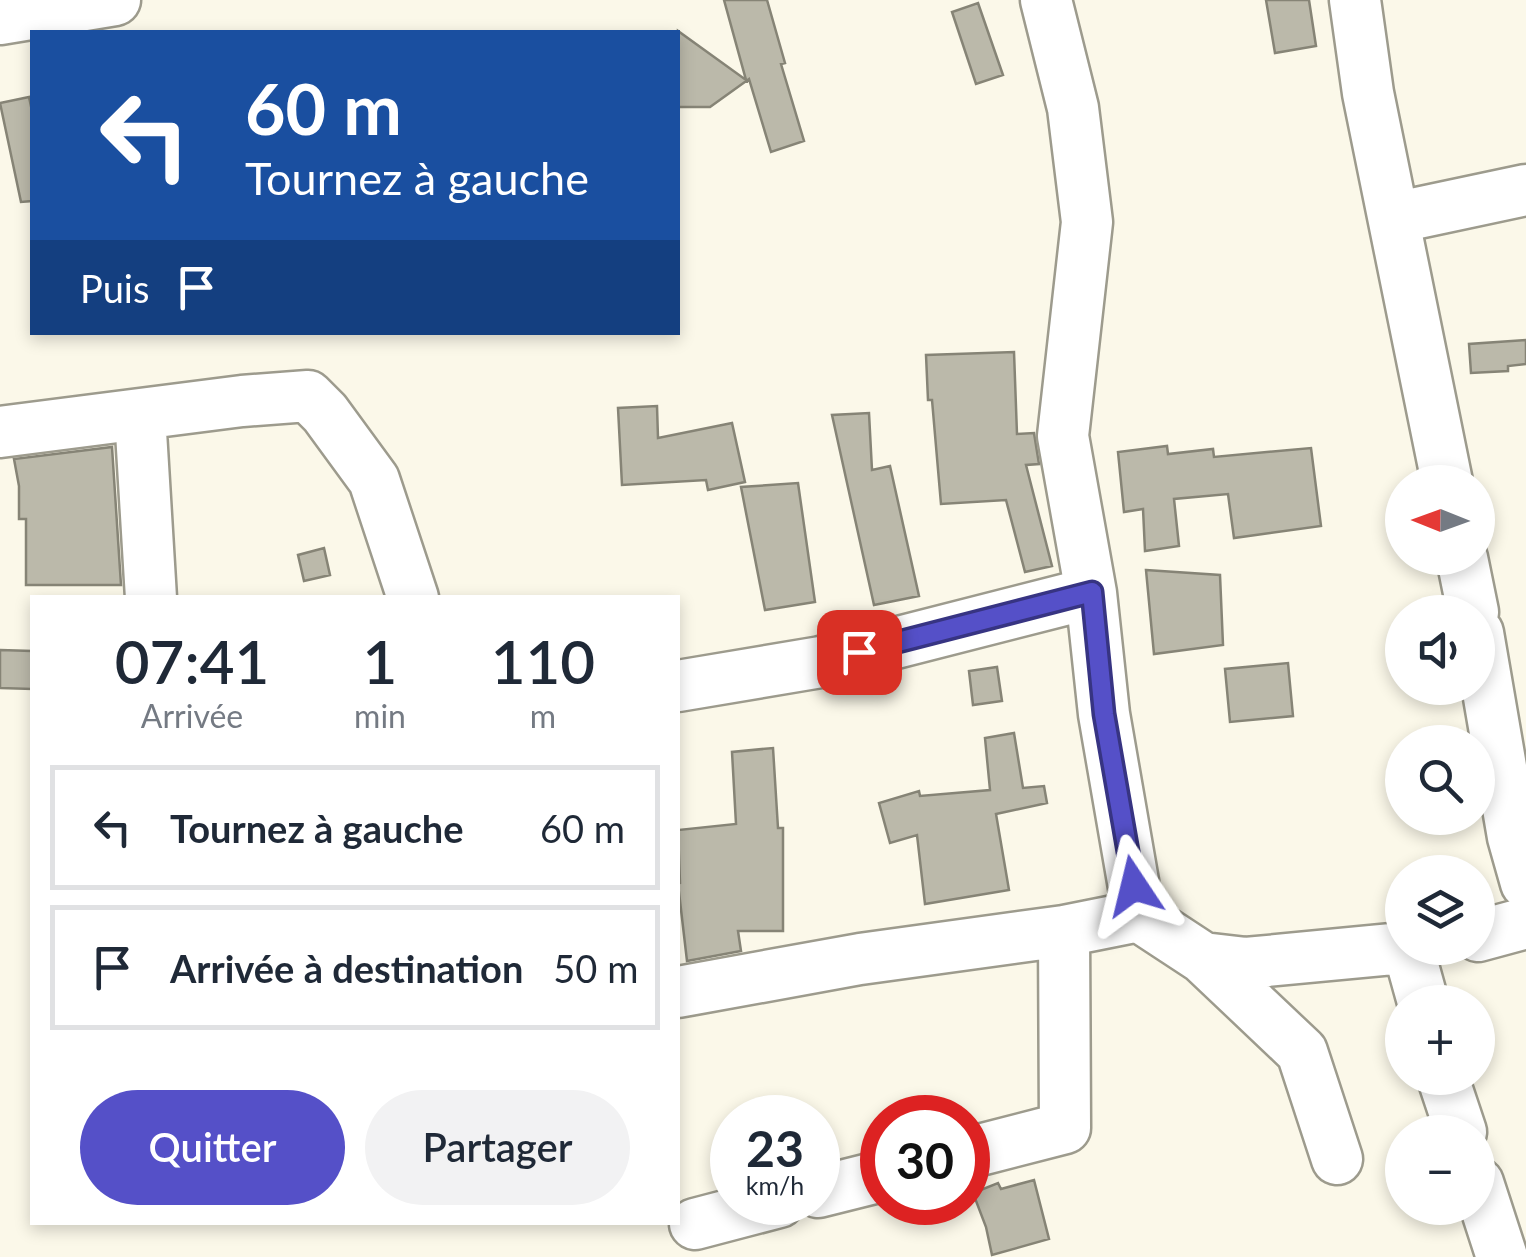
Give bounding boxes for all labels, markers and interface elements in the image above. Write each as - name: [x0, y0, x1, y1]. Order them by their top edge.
- text: 60 m: [245, 66, 402, 150]
- icon: left: [80, 70, 210, 200]
- text: Tournez à gauche: [245, 151, 589, 205]
- icon: arrive: [169, 260, 224, 315]
- text: Puis: [80, 265, 149, 311]
- north arrow: [1385, 465, 1495, 575]
- map controls: [1385, 465, 1495, 1225]
- button: sound: [1385, 595, 1495, 705]
- pin: [817, 610, 902, 695]
- text: 07:41: [115, 625, 269, 697]
- text: 1: [363, 625, 397, 697]
- text: 110: [491, 625, 595, 697]
- icon: arrive: [832, 625, 887, 680]
- text: Arrivée: [141, 696, 243, 735]
- text: min: [354, 696, 406, 735]
- text: m: [530, 696, 556, 735]
- button: search: [1385, 725, 1495, 835]
- icon: left: [85, 800, 140, 855]
- text: Tournez à gauche: [170, 805, 463, 851]
- text: 60 m: [540, 805, 625, 851]
- position arrow: [1082, 834, 1186, 938]
- button: layers: [1385, 855, 1495, 965]
- icon: arrive: [85, 940, 140, 995]
- text: Arrivée à destination: [170, 945, 523, 991]
- text: 50 m: [553, 945, 638, 991]
- button: +: [1385, 985, 1495, 1095]
- button: Quitter: [80, 1090, 345, 1205]
- button: Partager: [365, 1090, 630, 1205]
- speed limit sign: 30: [860, 1095, 990, 1225]
- button: −: [1385, 1115, 1495, 1225]
- text: 23: [746, 1118, 804, 1178]
- text: km/h: [746, 1170, 804, 1200]

